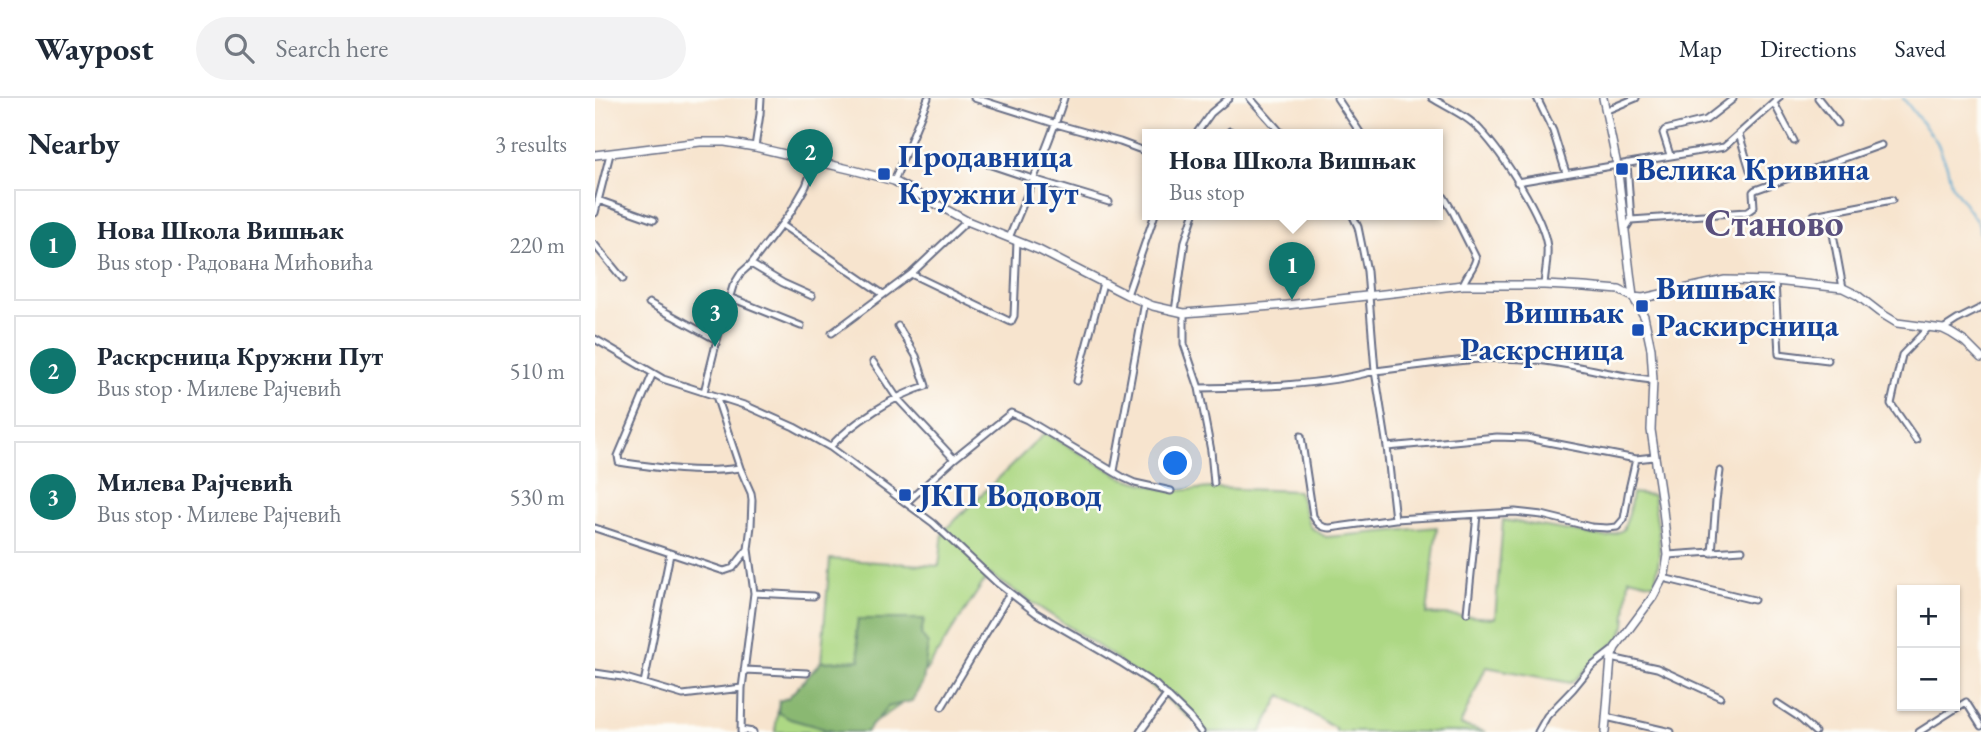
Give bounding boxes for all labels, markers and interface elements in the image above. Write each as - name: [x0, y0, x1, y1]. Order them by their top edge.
- search box: [196, 17, 686, 80]
- text: Waypost: [35, 27, 154, 70]
- icon: search: [220, 29, 258, 67]
- text: Search here: [276, 31, 388, 65]
- text: Map: [1679, 33, 1722, 64]
- text: Directions: [1760, 33, 1857, 64]
- text: Saved: [1895, 33, 1946, 64]
- text: Nearby: [28, 124, 120, 163]
- text: 3 results: [495, 129, 567, 159]
- pin: 2: [787, 129, 833, 187]
- popup: [1142, 129, 1443, 220]
- place label: Продавница Кружни Пут: [898, 135, 1079, 214]
- text: Нова Школа Вишњак: [1169, 143, 1416, 177]
- place label: Велика Кривина: [1636, 148, 1871, 190]
- marker: Велика Кривина: [1614, 161, 1630, 177]
- marker: Продавница Кружни Пут: [876, 166, 892, 182]
- text: Bus stop: [1169, 177, 1245, 207]
- district label: Станово: [1704, 198, 1844, 247]
- text: Нова Школа Вишњак: [97, 213, 344, 247]
- text: 1: [47, 230, 59, 260]
- text: 220 m: [509, 230, 565, 260]
- pin: 1: [1269, 242, 1315, 300]
- text: Bus stop · Радована Мићовића: [97, 247, 373, 277]
- place label: Вишњак Раскирсница: [1656, 267, 1840, 346]
- pin: 3: [692, 289, 738, 347]
- place label: Вишњак Раскрсница: [1460, 291, 1625, 370]
- marker: Вишњак Раскирсница: [1634, 298, 1650, 314]
- marker: Вишњак Раскрсница: [1630, 322, 1646, 338]
- text: Раскрсница Кружни Пут: [97, 339, 383, 373]
- text: 2: [47, 356, 59, 386]
- text: 510 m: [509, 356, 565, 386]
- text: Bus stop · Милеве Рајчевић: [97, 373, 341, 403]
- your location: [1158, 446, 1192, 480]
- text: Милева Рајчевић: [97, 465, 293, 499]
- place label: ЈКП Водовод: [916, 474, 1102, 516]
- text: 3: [47, 482, 59, 512]
- text: 530 m: [509, 482, 565, 512]
- marker: ЈКП Водовод: [897, 487, 913, 503]
- text: Bus stop · Милеве Рајчевић: [97, 499, 341, 529]
- map controls: [1897, 585, 1960, 711]
- button: +: [1897, 585, 1960, 648]
- button: −: [1897, 648, 1960, 711]

